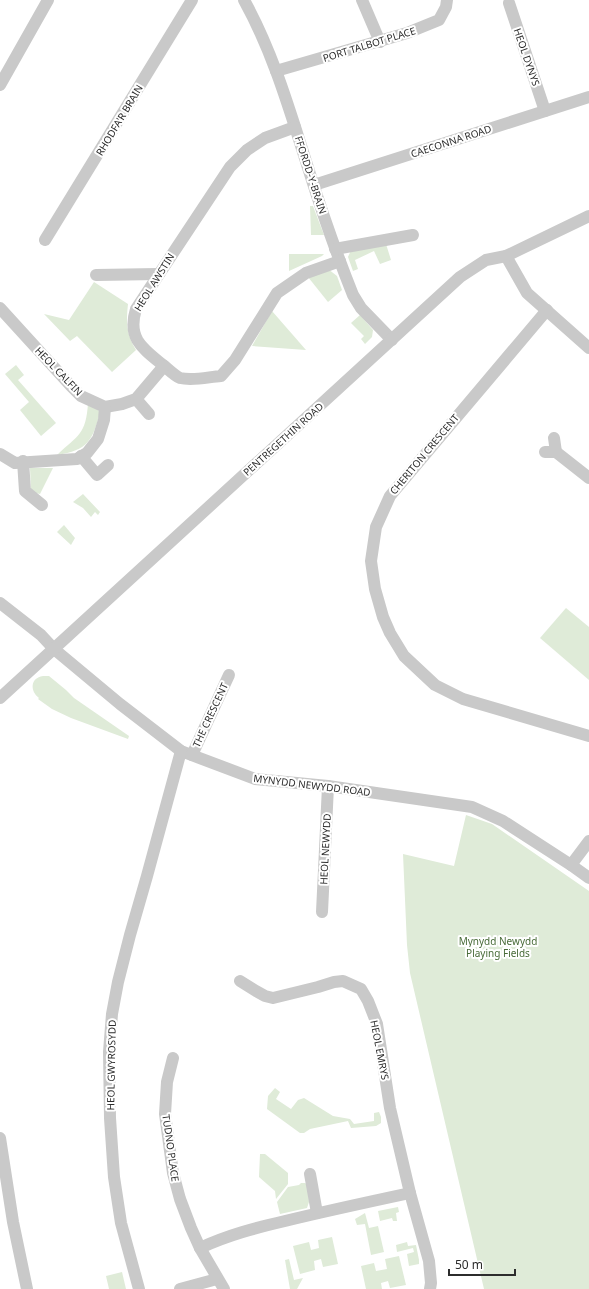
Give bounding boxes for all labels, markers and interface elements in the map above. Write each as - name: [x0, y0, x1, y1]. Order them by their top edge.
- street label: PORT TALBOT PLACE: [321, 23, 417, 65]
- street label: HEOL DYNYS: [511, 26, 544, 88]
- street label: RHODFA'R BRAIN: [92, 82, 146, 158]
- street label: CAECONNA ROAD: [409, 121, 493, 161]
- street label: FFORDD-Y-BRAIN: [292, 134, 330, 216]
- street label: HEOL AWSTIN: [131, 250, 177, 314]
- street label: HEOL CALFIN: [32, 344, 86, 398]
- street label: PENTREGETHIN ROAD: [240, 399, 326, 479]
- street label: CHERITON CRESCENT: [386, 411, 462, 497]
- street label: THE CRESCENT: [189, 680, 231, 750]
- street label: MYNYDD NEWYDD ROAD: [253, 771, 371, 799]
- street label: HEOL NEWYDD: [316, 813, 334, 885]
- park label: Mynydd Newydd Playing Fields: [459, 934, 537, 960]
- street label: HEOL EMRYS: [367, 1019, 393, 1082]
- street label: HEOL GWYROSYDD: [103, 1020, 119, 1110]
- street label: TUDNO PLACE: [159, 1114, 183, 1182]
- scale bar: [449, 1251, 515, 1277]
- text: 50 m: [455, 1256, 483, 1273]

